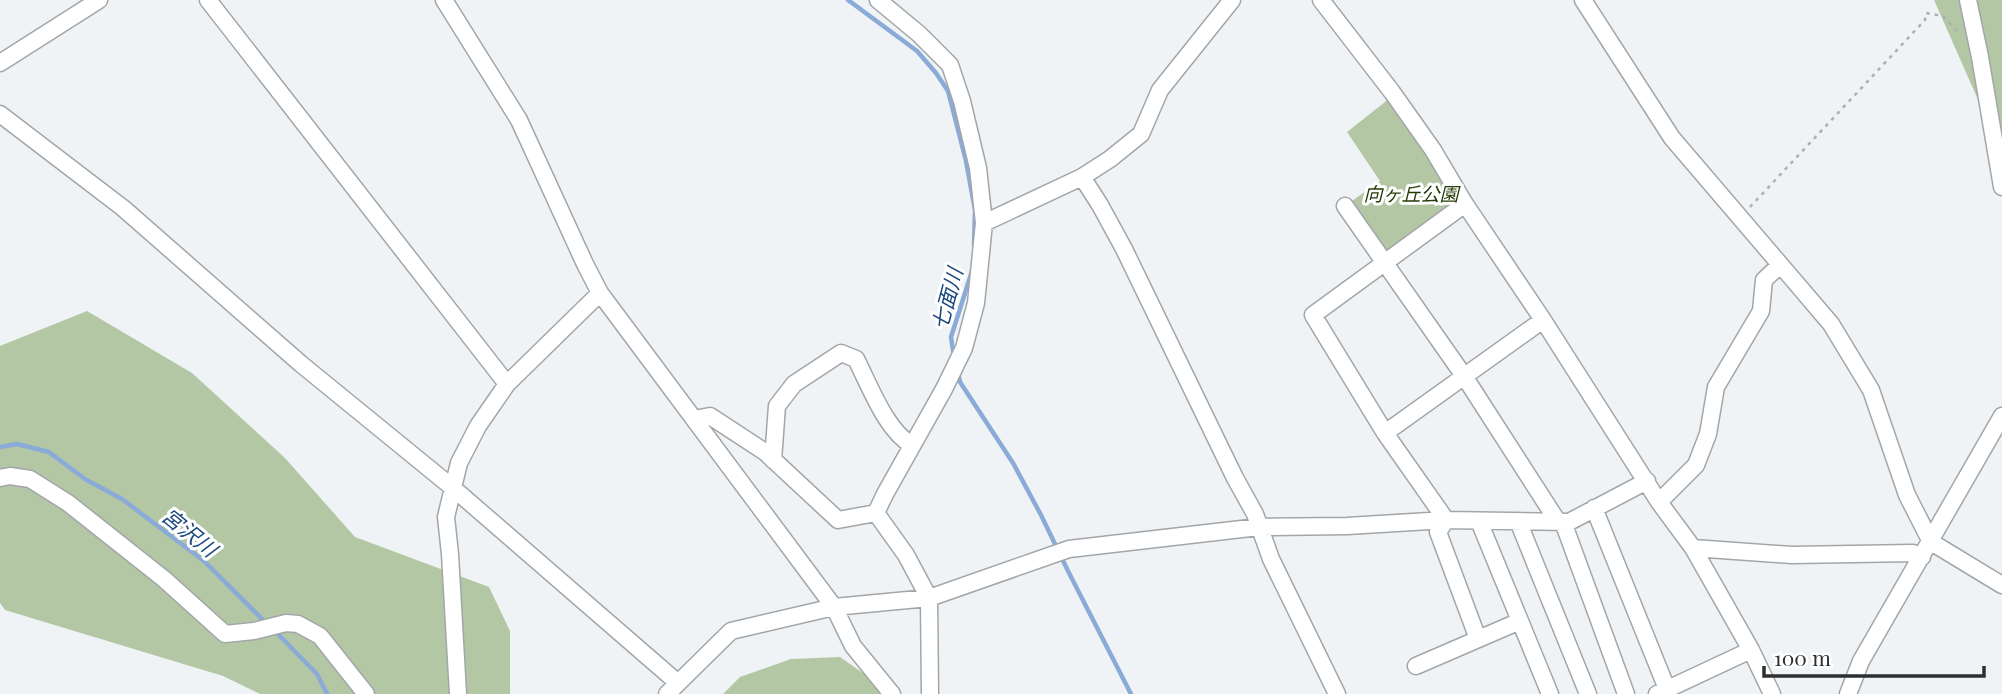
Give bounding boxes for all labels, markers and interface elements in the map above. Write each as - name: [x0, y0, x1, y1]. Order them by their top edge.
- park label: 向ヶ丘公園: [1363, 180, 1461, 206]
- water label: 七面川: [924, 263, 968, 333]
- water label: 宮沢川: [157, 501, 225, 563]
- scale bar: [1764, 634, 1984, 678]
- text: 100 m: [1774, 643, 1831, 671]

